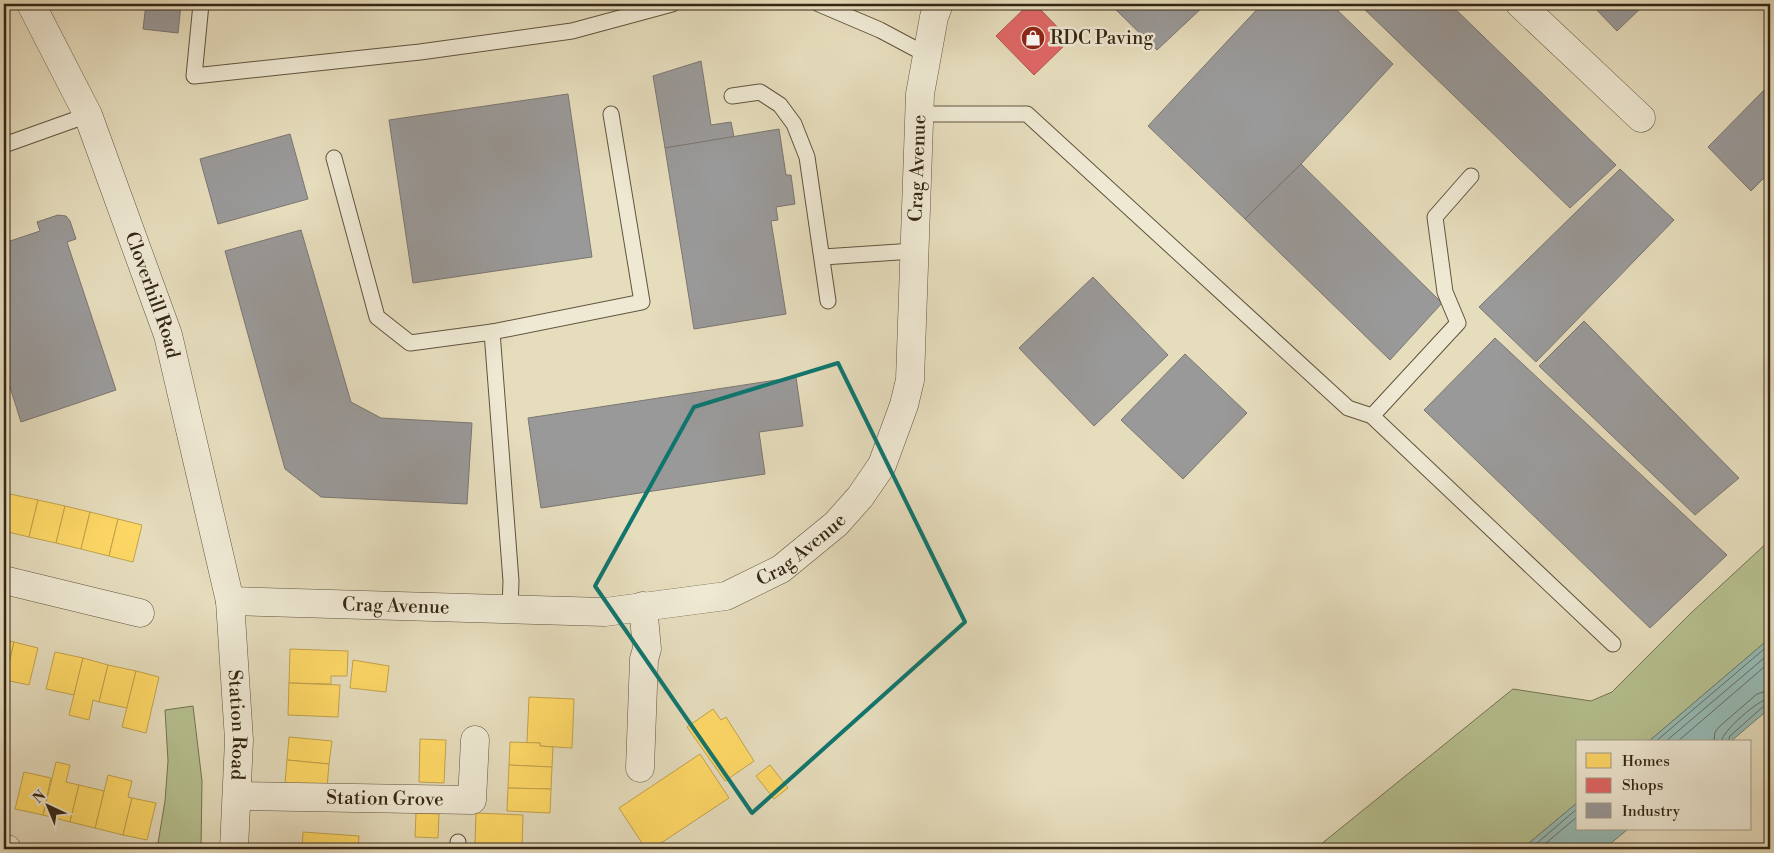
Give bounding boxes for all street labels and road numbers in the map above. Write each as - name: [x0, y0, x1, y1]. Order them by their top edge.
- street label: Crag Avenue: [904, 114, 931, 222]
- street label: Cloverhill Road: [119, 228, 185, 361]
- street label: Crag Avenue: [752, 508, 852, 591]
- street label: Crag Avenue: [342, 592, 450, 619]
- street label: Station Road: [222, 669, 251, 781]
- street label: Station Grove: [326, 786, 444, 812]

